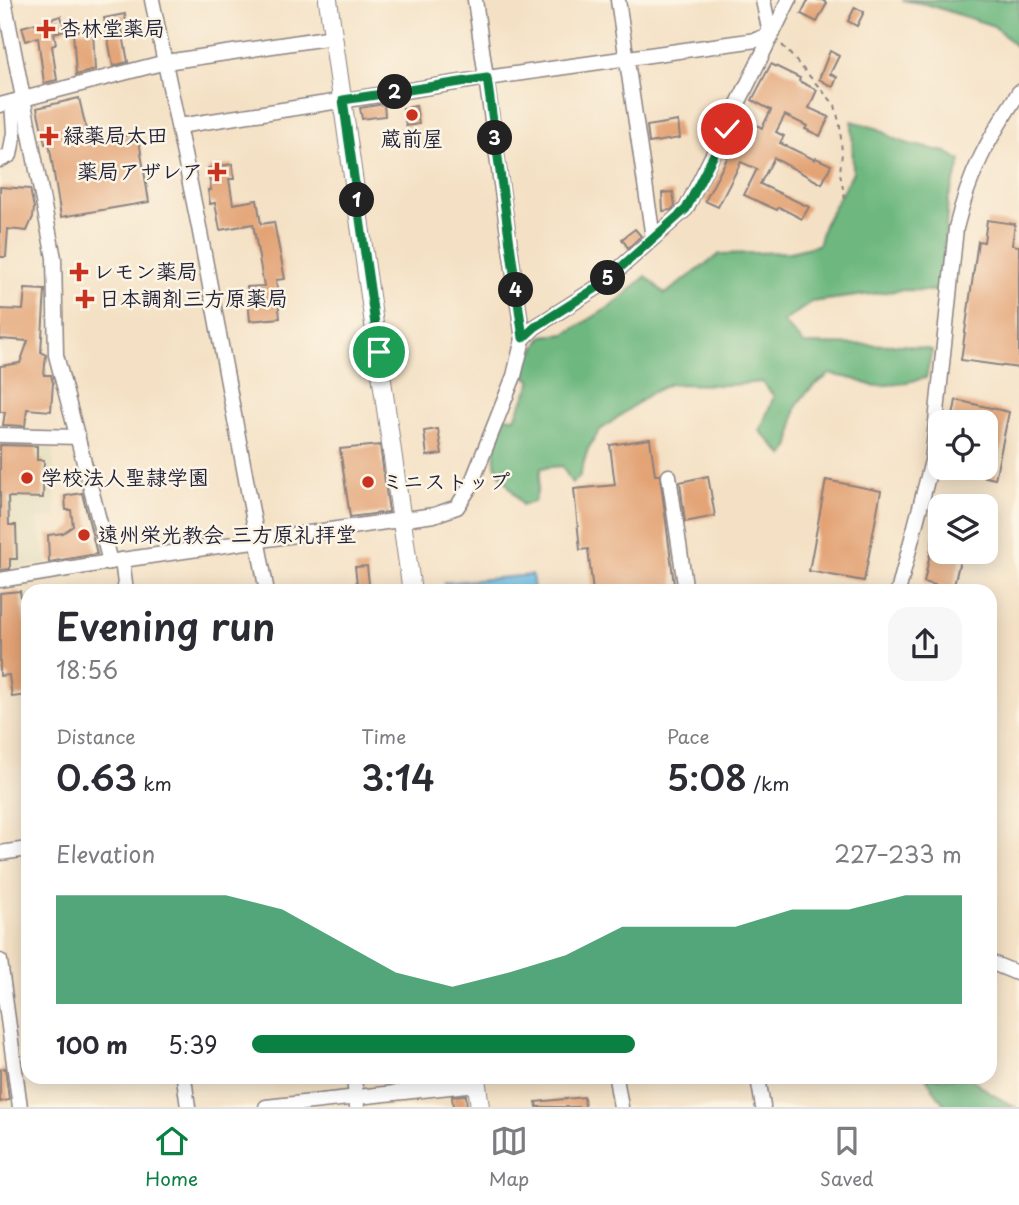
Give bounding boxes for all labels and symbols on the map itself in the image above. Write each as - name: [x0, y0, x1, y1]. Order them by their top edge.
- place label: 杏林堂薬局: [60, 11, 165, 43]
- marker: 杏林堂薬局: [38, 21, 54, 37]
- pin: 2: [378, 74, 412, 110]
- pin: [697, 99, 757, 159]
- marker: 蔵前屋: [404, 107, 420, 123]
- place label: 緑薬局太田: [63, 118, 168, 150]
- pin: 3: [477, 120, 512, 156]
- place label: 蔵前屋: [381, 121, 444, 153]
- marker: 緑薬局太田: [41, 128, 57, 144]
- place label: 薬局アザレア: [77, 154, 203, 186]
- marker: 薬局アザレア: [209, 164, 225, 180]
- pin: 1: [340, 182, 374, 218]
- place label: レモン薬局: [93, 254, 198, 286]
- pin: 5: [590, 260, 626, 296]
- marker: レモン薬局: [71, 264, 87, 280]
- pin: 4: [498, 272, 534, 308]
- place label: 日本調剤三方原薬局: [99, 281, 288, 313]
- marker: 日本調剤三方原薬局: [77, 291, 93, 307]
- pin: [349, 322, 409, 382]
- place label: 学校法人聖隷学園: [41, 460, 209, 492]
- place label: ミニストップ: [382, 464, 510, 496]
- marker: 学校法人聖隷学園: [19, 470, 35, 486]
- marker: ミニストップ: [360, 474, 376, 490]
- place label: 遠州栄光教会 三方原礼拝堂: [98, 517, 357, 549]
- marker: 遠州栄光教会 三方原礼拝堂: [76, 527, 92, 543]

